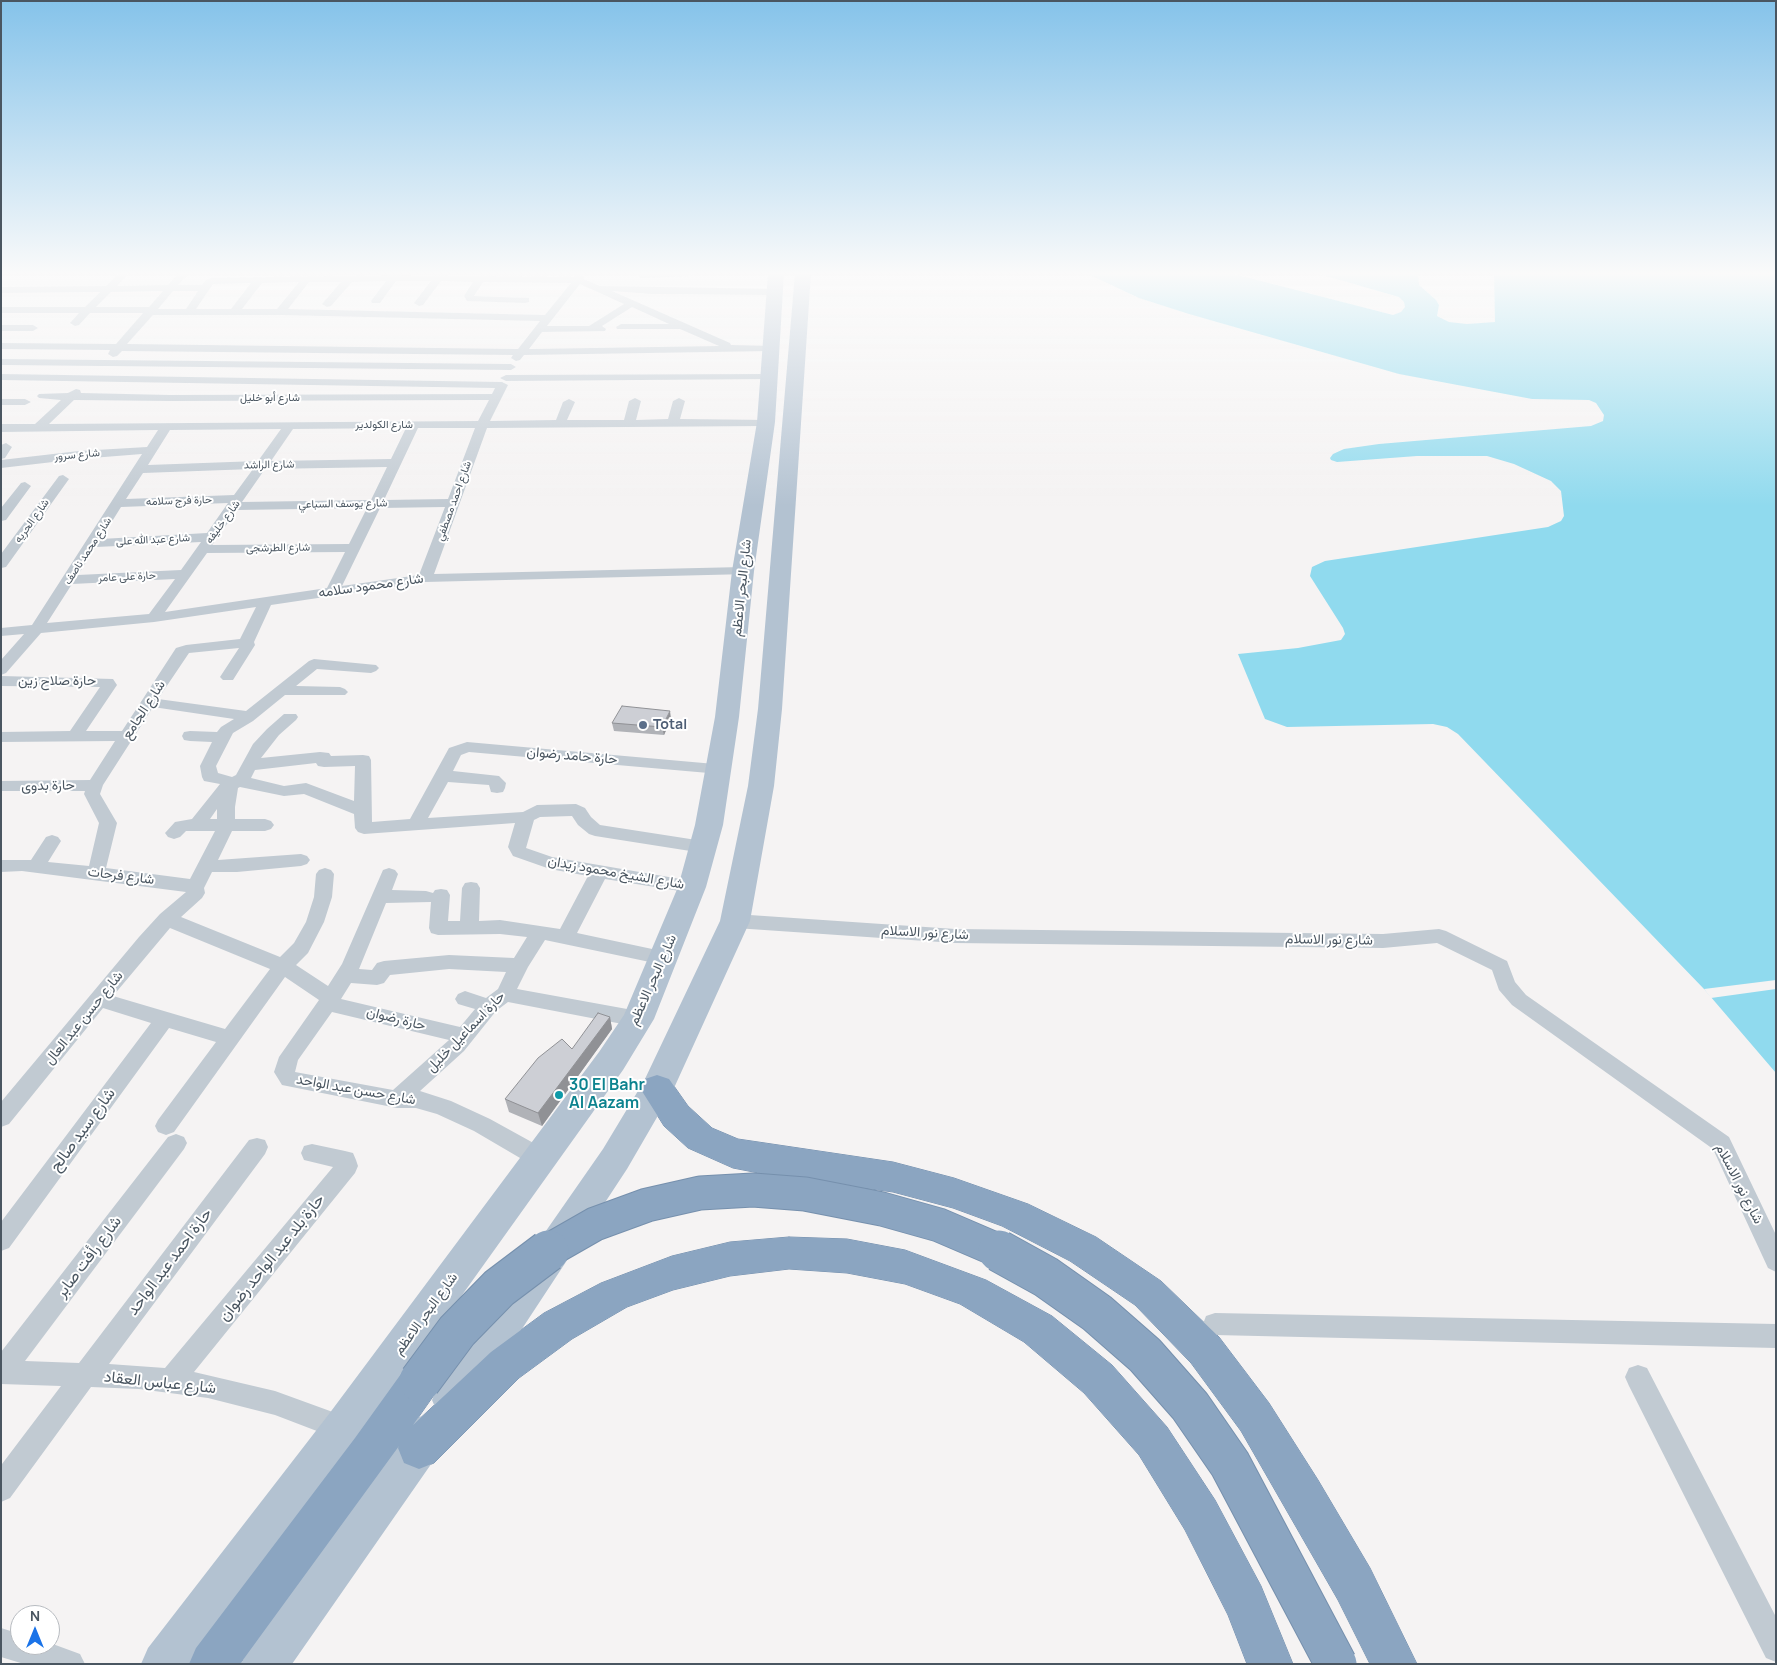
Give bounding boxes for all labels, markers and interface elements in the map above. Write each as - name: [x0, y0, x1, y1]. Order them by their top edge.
- street label: شارع أبو خليل: [240, 391, 300, 405]
- street label: شارع الكولدير: [355, 418, 413, 432]
- street label: شارع سرور: [54, 446, 100, 464]
- street label: شارع الراشد: [244, 458, 294, 472]
- street label: شارع احمد مصطفي: [433, 459, 475, 543]
- street label: حارة فرج سلامه: [146, 493, 212, 509]
- street label: شارع الحريه: [12, 497, 52, 545]
- street label: شارع يوسف السباعي: [298, 497, 388, 511]
- street label: شارع خليفه: [203, 498, 243, 546]
- street label: شارع محمد ناصف: [61, 515, 115, 587]
- street label: شارع عبد الله على: [116, 531, 190, 549]
- street label: شارع البحر الاعظم: [729, 539, 755, 637]
- street label: شارع الطرشجى: [246, 541, 310, 555]
- street label: حارة على عامر: [98, 569, 156, 585]
- street label: شارع محمود سلامه: [317, 570, 425, 602]
- street label: حارة صلاح زين: [18, 673, 96, 689]
- street label: شارع الجامع: [119, 677, 169, 743]
- place label: Total: [653, 717, 687, 733]
- marker: Total: [637, 719, 649, 731]
- street label: حارة حامد رضوان: [526, 744, 618, 768]
- street label: حارة بدوى: [21, 777, 75, 795]
- street label: شارع الشيخ محمود زيدان: [546, 853, 686, 893]
- street label: شارع فرحات: [87, 864, 155, 888]
- street label: شارع نور الاسلام: [881, 922, 969, 944]
- street label: شارع نور الاسلام: [1285, 931, 1373, 949]
- street label: شارع البحر الاعظم: [625, 932, 681, 1028]
- street label: شارع حسن عبد العال: [41, 968, 127, 1068]
- street label: حارة اسماعيل خليل: [423, 988, 509, 1076]
- street label: حارة رضوان: [365, 1004, 427, 1034]
- street label: شارع حسن عبد الواحد: [295, 1071, 417, 1109]
- place label: 30 El Bahr Al Aazam: [569, 1076, 645, 1114]
- street label: شارع سيد صالح: [46, 1084, 120, 1176]
- marker: 30 El Bahr Al Aazam: [553, 1089, 565, 1101]
- street label: شارع نور الاسلام: [1712, 1141, 1766, 1227]
- street label: حارة بلد عبد الواحد رضوان: [215, 1191, 329, 1325]
- street label: حارة احمد عبد الواحد: [123, 1205, 217, 1319]
- street label: شارع رأفت صابر: [52, 1212, 126, 1302]
- street label: شارع البحر الاعظم: [391, 1270, 461, 1358]
- street label: شارع عباس العقاد: [103, 1368, 217, 1398]
- north arrow: [10, 1605, 60, 1655]
- text: N: [30, 1606, 40, 1625]

